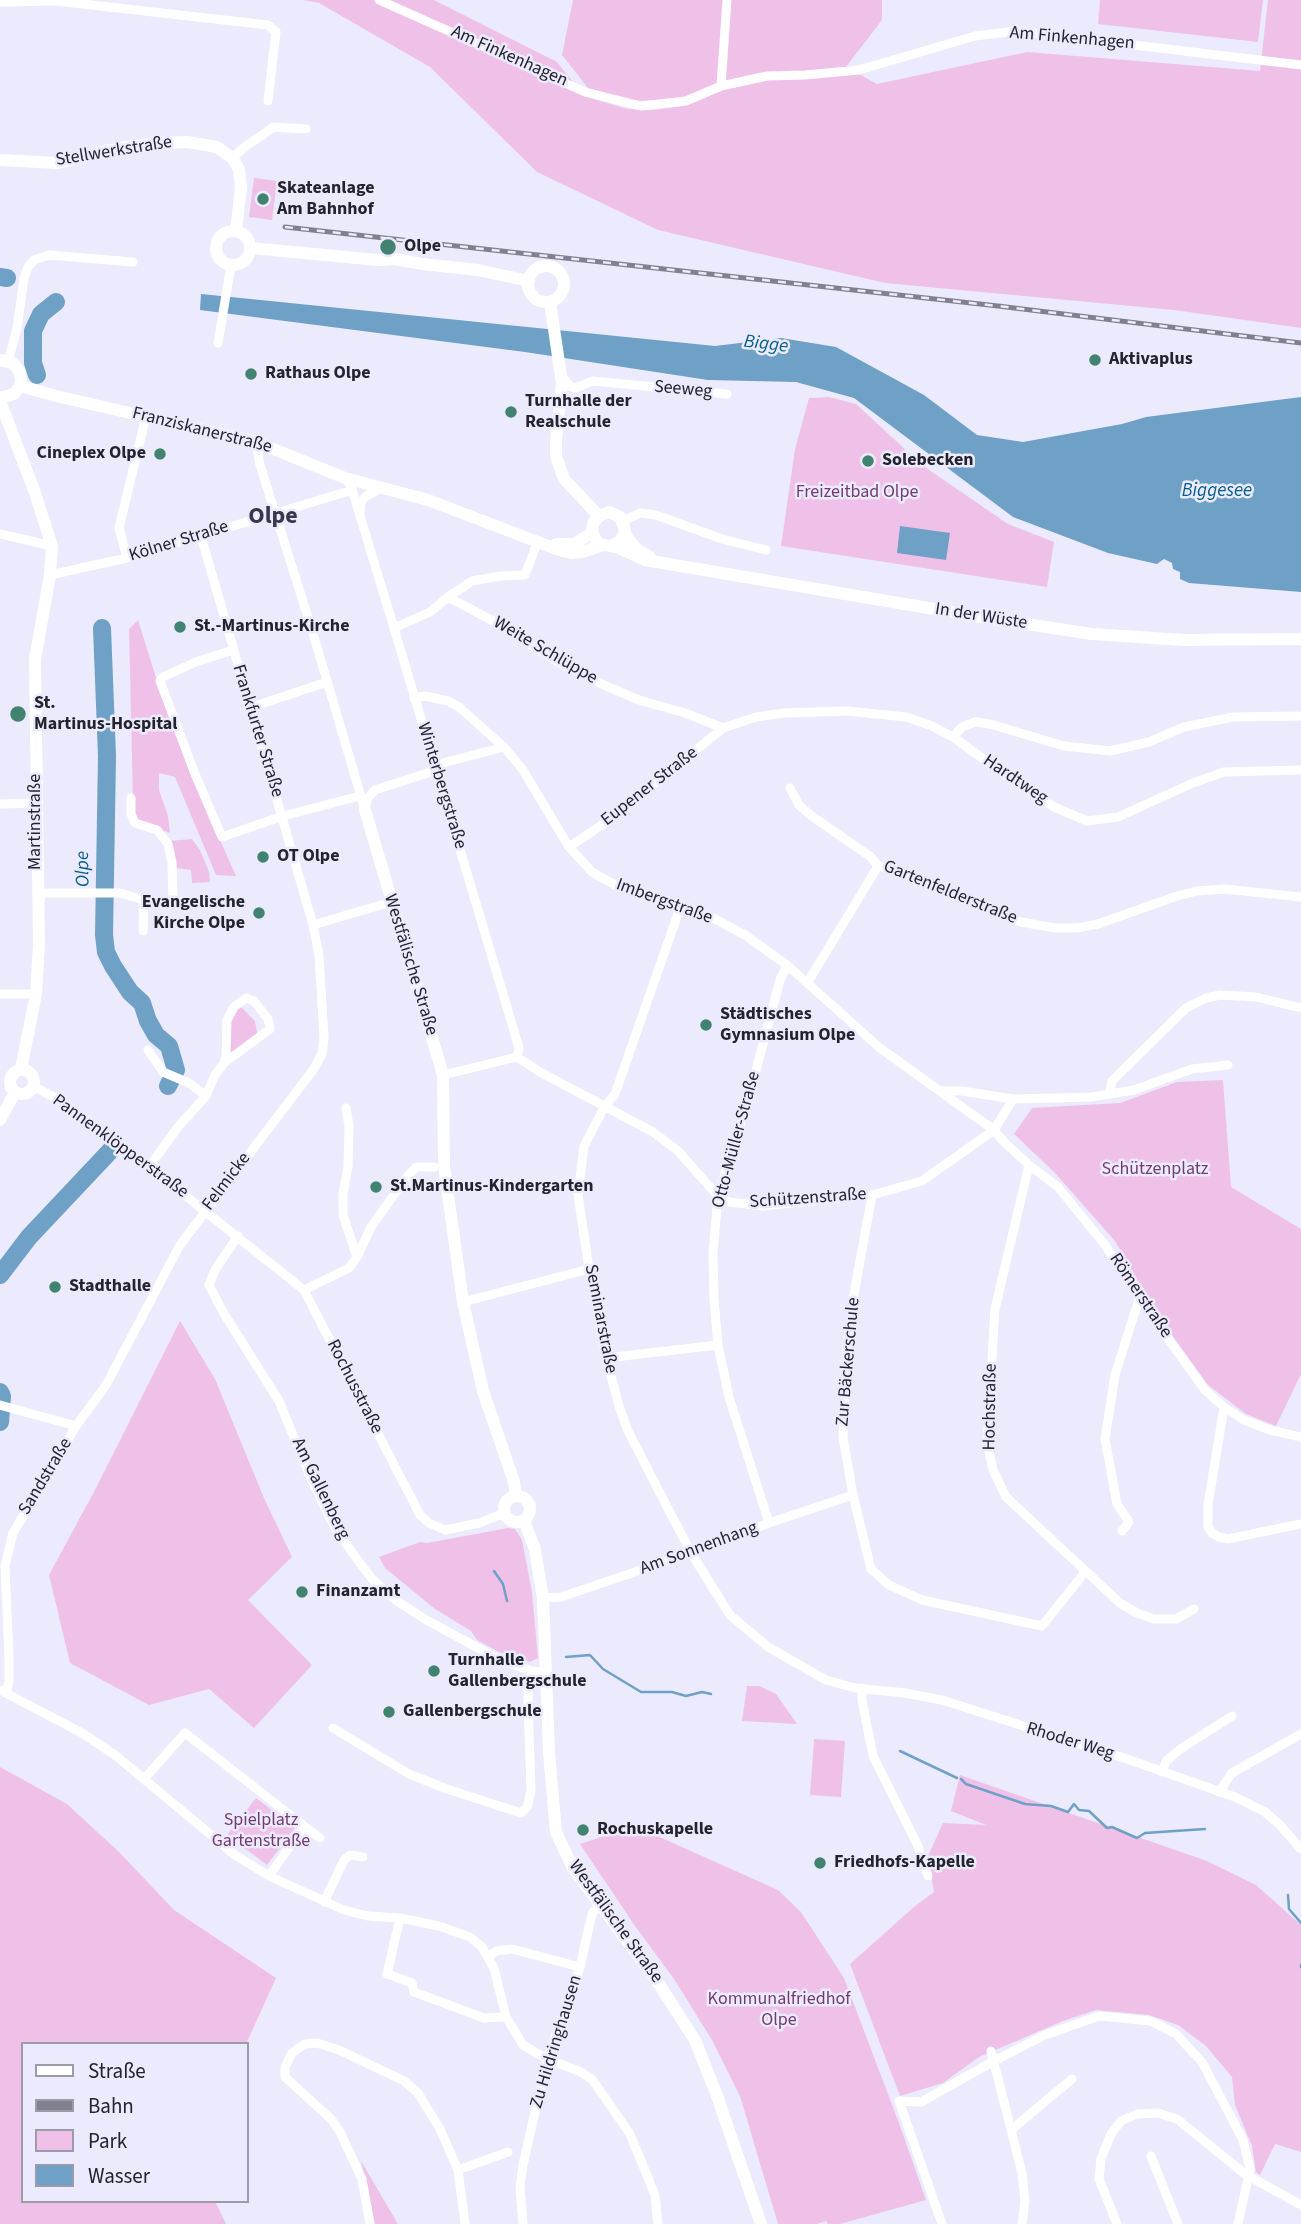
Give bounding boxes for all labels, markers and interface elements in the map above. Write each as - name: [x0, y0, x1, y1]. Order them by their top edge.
- street label: Am Finkenhagen: [447, 22, 571, 92]
- street label: Am Finkenhagen: [1009, 23, 1135, 55]
- street label: Stellwerkstraße: [54, 132, 174, 172]
- place label: Skateanlage Am Bahnhof: [277, 178, 375, 220]
- marker: Skateanlage Am Bahnhof: [255, 191, 271, 207]
- place label: Olpe: [404, 236, 441, 258]
- marker: Olpe: [378, 237, 398, 257]
- water label: Bigge: [742, 331, 790, 359]
- place label: Aktivaplus: [1109, 349, 1193, 371]
- marker: Aktivaplus: [1087, 352, 1103, 368]
- place label: Rathaus Olpe: [265, 363, 371, 385]
- marker: Rathaus Olpe: [243, 366, 259, 382]
- street label: Seeweg: [653, 377, 713, 403]
- place label: Turnhalle der Realschule: [525, 391, 632, 434]
- street label: Franziskanerstraße: [130, 403, 274, 459]
- marker: Turnhalle der Realschule: [503, 404, 519, 420]
- place label: Cineplex Olpe: [36, 443, 146, 465]
- marker: Cineplex Olpe: [152, 446, 168, 462]
- place label: Solebecken: [882, 450, 974, 472]
- marker: Solebecken: [860, 453, 876, 469]
- water label: Biggesee: [1182, 481, 1252, 503]
- park label: Freizeitbad Olpe: [796, 482, 918, 504]
- district label: Olpe: [248, 504, 298, 532]
- street label: Kölner Straße: [127, 517, 231, 567]
- street label: In der Wüste: [933, 599, 1029, 635]
- street label: Weite Schlüppe: [489, 612, 601, 690]
- place label: St.-Martinus-Kirche: [194, 616, 349, 638]
- marker: St.-Martinus-Kirche: [172, 619, 188, 635]
- street label: Frankfurter Straße: [227, 662, 287, 800]
- place label: St. Martinus-Hospital: [34, 693, 177, 736]
- marker: St. Martinus-Hospital: [8, 704, 28, 724]
- street label: Winterbergstraße: [412, 720, 470, 852]
- street label: Eupener Straße: [598, 743, 702, 831]
- street label: Hardtweg: [978, 750, 1052, 810]
- street label: Martinstraße: [25, 774, 47, 870]
- place label: OT Olpe: [277, 846, 340, 868]
- marker: OT Olpe: [255, 849, 271, 865]
- water label: Olpe: [72, 851, 96, 887]
- street label: Gartenfelderstraße: [880, 856, 1020, 930]
- street label: Imbergstraße: [613, 875, 715, 929]
- place label: Evangelische Kirche Olpe: [142, 892, 245, 934]
- street label: Westfälische Straße: [378, 892, 442, 1038]
- marker: Evangelische Kirche Olpe: [251, 905, 267, 921]
- place label: Städtisches Gymnasium Olpe: [720, 1004, 855, 1046]
- marker: Städtisches Gymnasium Olpe: [698, 1017, 714, 1033]
- street label: Otto-Müller-Straße: [708, 1069, 766, 1211]
- street label: Pannenklöpperstraße: [48, 1090, 192, 1204]
- street label: Felmicke: [198, 1149, 256, 1215]
- park label: Schützenplatz: [1102, 1159, 1208, 1181]
- place label: St.Martinus-Kindergarten: [390, 1176, 593, 1198]
- marker: St.Martinus-Kindergarten: [368, 1179, 384, 1195]
- street label: Schützenstraße: [749, 1184, 867, 1214]
- street label: Römerstraße: [1104, 1250, 1176, 1342]
- street label: Seminarstraße: [579, 1263, 621, 1375]
- place label: Stadthalle: [69, 1276, 151, 1298]
- marker: Stadthalle: [47, 1279, 63, 1295]
- street label: Zur Bäckerschule: [833, 1297, 865, 1427]
- street label: Rochusstraße: [321, 1336, 387, 1438]
- street label: Hochstraße: [979, 1363, 1003, 1451]
- street label: Sandstraße: [15, 1435, 77, 1519]
- street label: Am Gallenberg: [286, 1435, 354, 1543]
- street label: Am Sonnenhang: [637, 1518, 761, 1580]
- place label: Finanzamt: [316, 1581, 400, 1603]
- marker: Finanzamt: [294, 1584, 310, 1600]
- place label: Turnhalle Gallenbergschule: [448, 1650, 586, 1692]
- marker: Turnhalle Gallenbergschule: [426, 1663, 442, 1679]
- place label: Gallenbergschule: [403, 1701, 541, 1723]
- marker: Gallenbergschule: [381, 1704, 397, 1720]
- street label: Rhoder Weg: [1024, 1718, 1116, 1766]
- park label: Spielplatz Gartenstraße: [212, 1810, 310, 1853]
- place label: Rochuskapelle: [597, 1819, 713, 1841]
- marker: Rochuskapelle: [575, 1822, 591, 1838]
- place label: Friedhofs-Kapelle: [834, 1852, 975, 1874]
- marker: Friedhofs-Kapelle: [812, 1855, 828, 1871]
- street label: Westfälische Straße: [563, 1856, 667, 1988]
- street label: Zu Hildringhausen: [526, 1973, 588, 2111]
- park label: Kommunalfriedhof Olpe: [708, 1989, 850, 2032]
- legend: [21, 2042, 248, 2203]
- text: Straße: [88, 2056, 146, 2086]
- text: Bahn: [88, 2091, 134, 2121]
- text: Park: [88, 2126, 127, 2156]
- text: Wasser: [88, 2161, 150, 2191]

